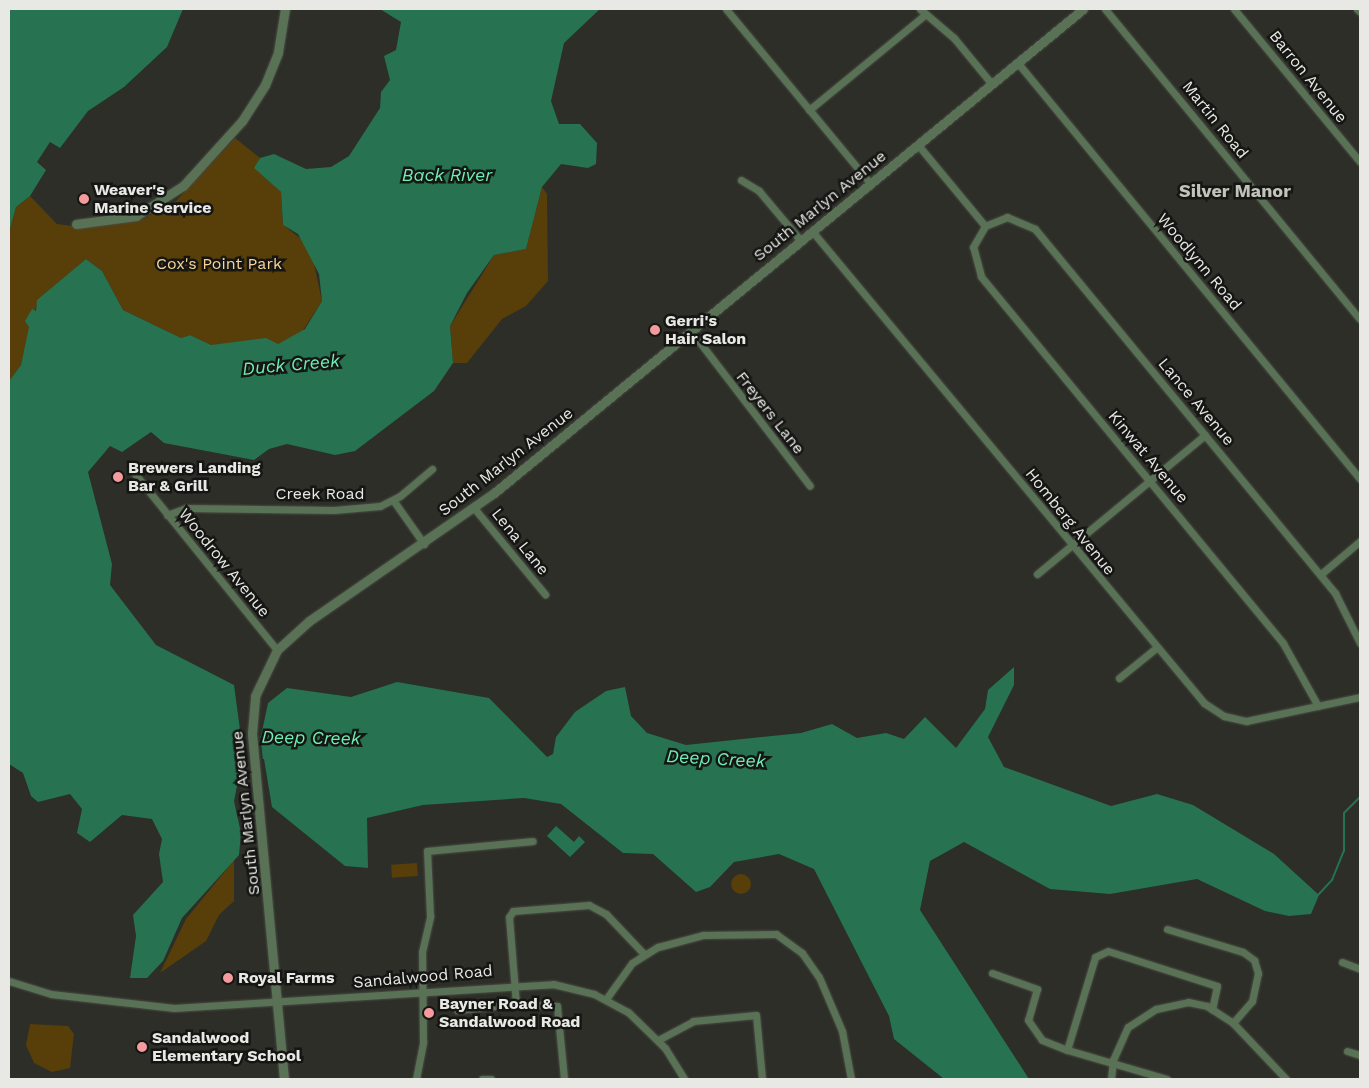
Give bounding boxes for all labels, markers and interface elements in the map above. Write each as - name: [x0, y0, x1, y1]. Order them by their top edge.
- street label: Barron Avenue: [1265, 27, 1351, 127]
- street label: Martin Road: [1178, 77, 1252, 163]
- street label: South Marlyn Avenue: [750, 146, 890, 266]
- water label: Back River: [402, 164, 492, 186]
- place label: Weaver's Marine Service: [94, 180, 212, 218]
- district label: Silver Manor: [1179, 180, 1291, 202]
- marker: Weaver's Marine Service: [78, 193, 90, 205]
- street label: Woodlynn Road: [1153, 209, 1245, 315]
- park label: Cox's Point Park: [156, 254, 282, 274]
- place label: Gerri's Hair Salon: [665, 311, 746, 349]
- marker: Gerri's Hair Salon: [649, 324, 661, 336]
- water label: Duck Creek: [241, 350, 341, 380]
- street label: Lance Avenue: [1154, 354, 1238, 450]
- street label: Freyers Lane: [732, 368, 808, 458]
- street label: South Marlyn Avenue: [435, 403, 577, 521]
- street label: Kinwat Avenue: [1104, 407, 1192, 507]
- place label: Brewers Landing Bar & Grill: [128, 458, 260, 496]
- street label: Homberg Avenue: [1021, 465, 1119, 579]
- marker: Brewers Landing Bar & Grill: [112, 471, 124, 483]
- street label: Creek Road: [275, 484, 365, 504]
- street label: Woodrow Avenue: [174, 504, 274, 622]
- street label: Lena Lane: [487, 505, 553, 579]
- water label: Deep Creek: [261, 726, 361, 750]
- street label: South Marlyn Avenue: [228, 730, 264, 896]
- water label: Deep Creek: [666, 746, 766, 772]
- street label: Sandalwood Road: [353, 961, 493, 993]
- place label: Royal Farms: [238, 968, 335, 988]
- marker: Royal Farms: [222, 972, 234, 984]
- place label: Bayner Road & Sandalwood Road: [439, 994, 580, 1032]
- marker: Bayner Road & Sandalwood Road: [423, 1007, 435, 1019]
- place label: Sandalwood Elementary School: [152, 1028, 301, 1066]
- marker: Sandalwood Elementary School: [136, 1041, 148, 1053]

